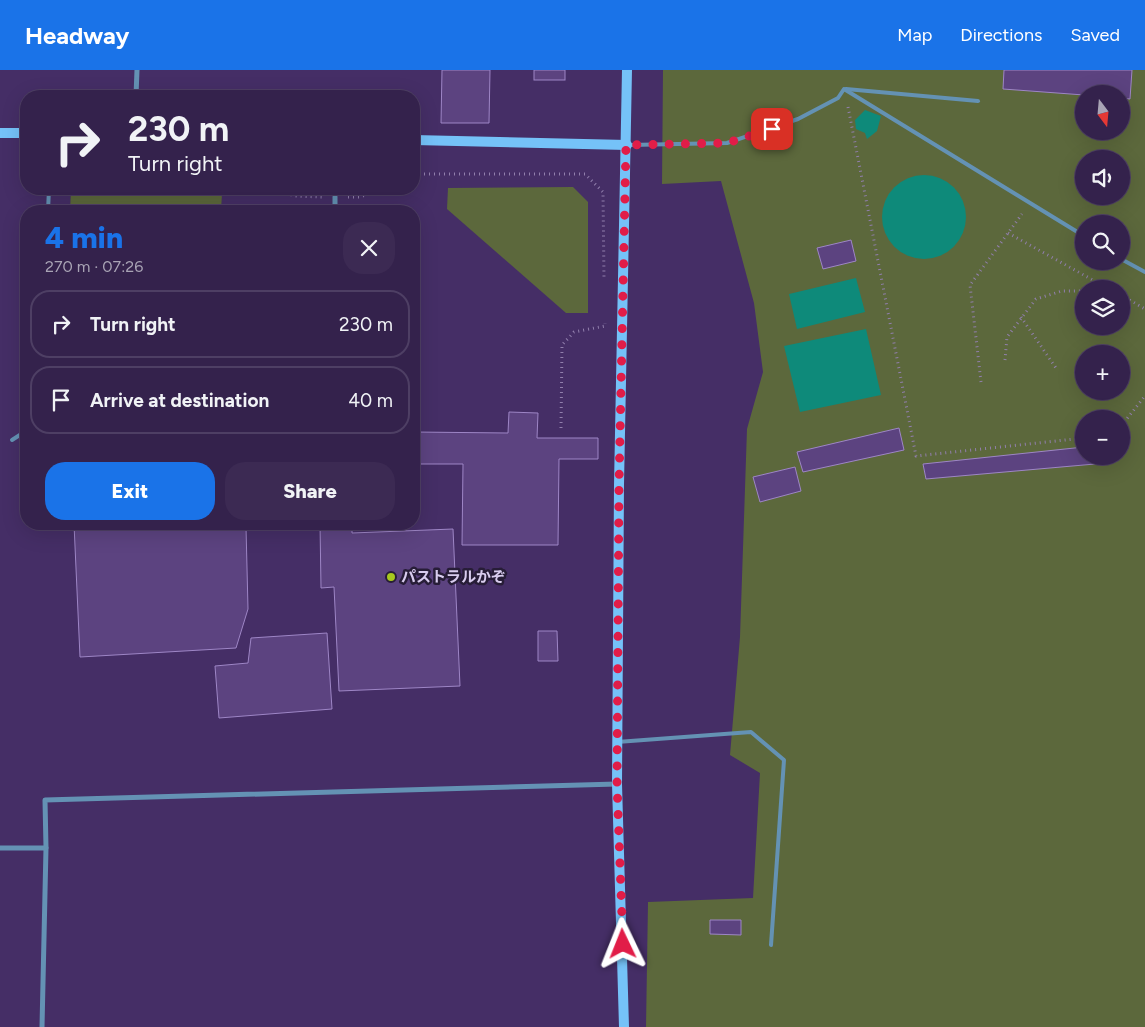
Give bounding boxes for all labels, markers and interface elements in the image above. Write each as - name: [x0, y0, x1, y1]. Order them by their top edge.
- text: Headway: [25, 21, 129, 50]
- text: Map: [897, 24, 932, 46]
- text: Directions: [960, 24, 1042, 46]
- text: Saved: [1070, 24, 1120, 46]
- north arrow: [1075, 85, 1130, 140]
- map controls: [1075, 85, 1130, 465]
- text: 230 m: [128, 108, 229, 150]
- pin: [751, 108, 793, 150]
- icon: right: [45, 110, 110, 175]
- icon: arrive: [758, 115, 786, 143]
- text: Turn right: [128, 150, 223, 177]
- button: sound: [1075, 150, 1130, 205]
- button: search: [1075, 215, 1130, 270]
- text: 4 min: [45, 219, 123, 256]
- button: close: [343, 222, 395, 274]
- text: 270 m · 07:26: [45, 257, 143, 276]
- button: layers: [1075, 280, 1130, 335]
- icon: right: [47, 310, 75, 338]
- text: Turn right: [90, 313, 176, 336]
- text: 230 m: [339, 313, 393, 336]
- button: +: [1075, 345, 1130, 400]
- icon: arrive: [47, 386, 75, 414]
- text: Arrive at destination: [90, 389, 269, 412]
- text: 40 m: [348, 389, 393, 412]
- button: −: [1075, 410, 1130, 465]
- button: Exit: [45, 462, 215, 520]
- button: Share: [225, 462, 395, 520]
- place label: パストラルかぞ: [401, 568, 506, 586]
- marker: パストラルかぞ: [385, 571, 397, 583]
- position arrow: [596, 917, 648, 969]

